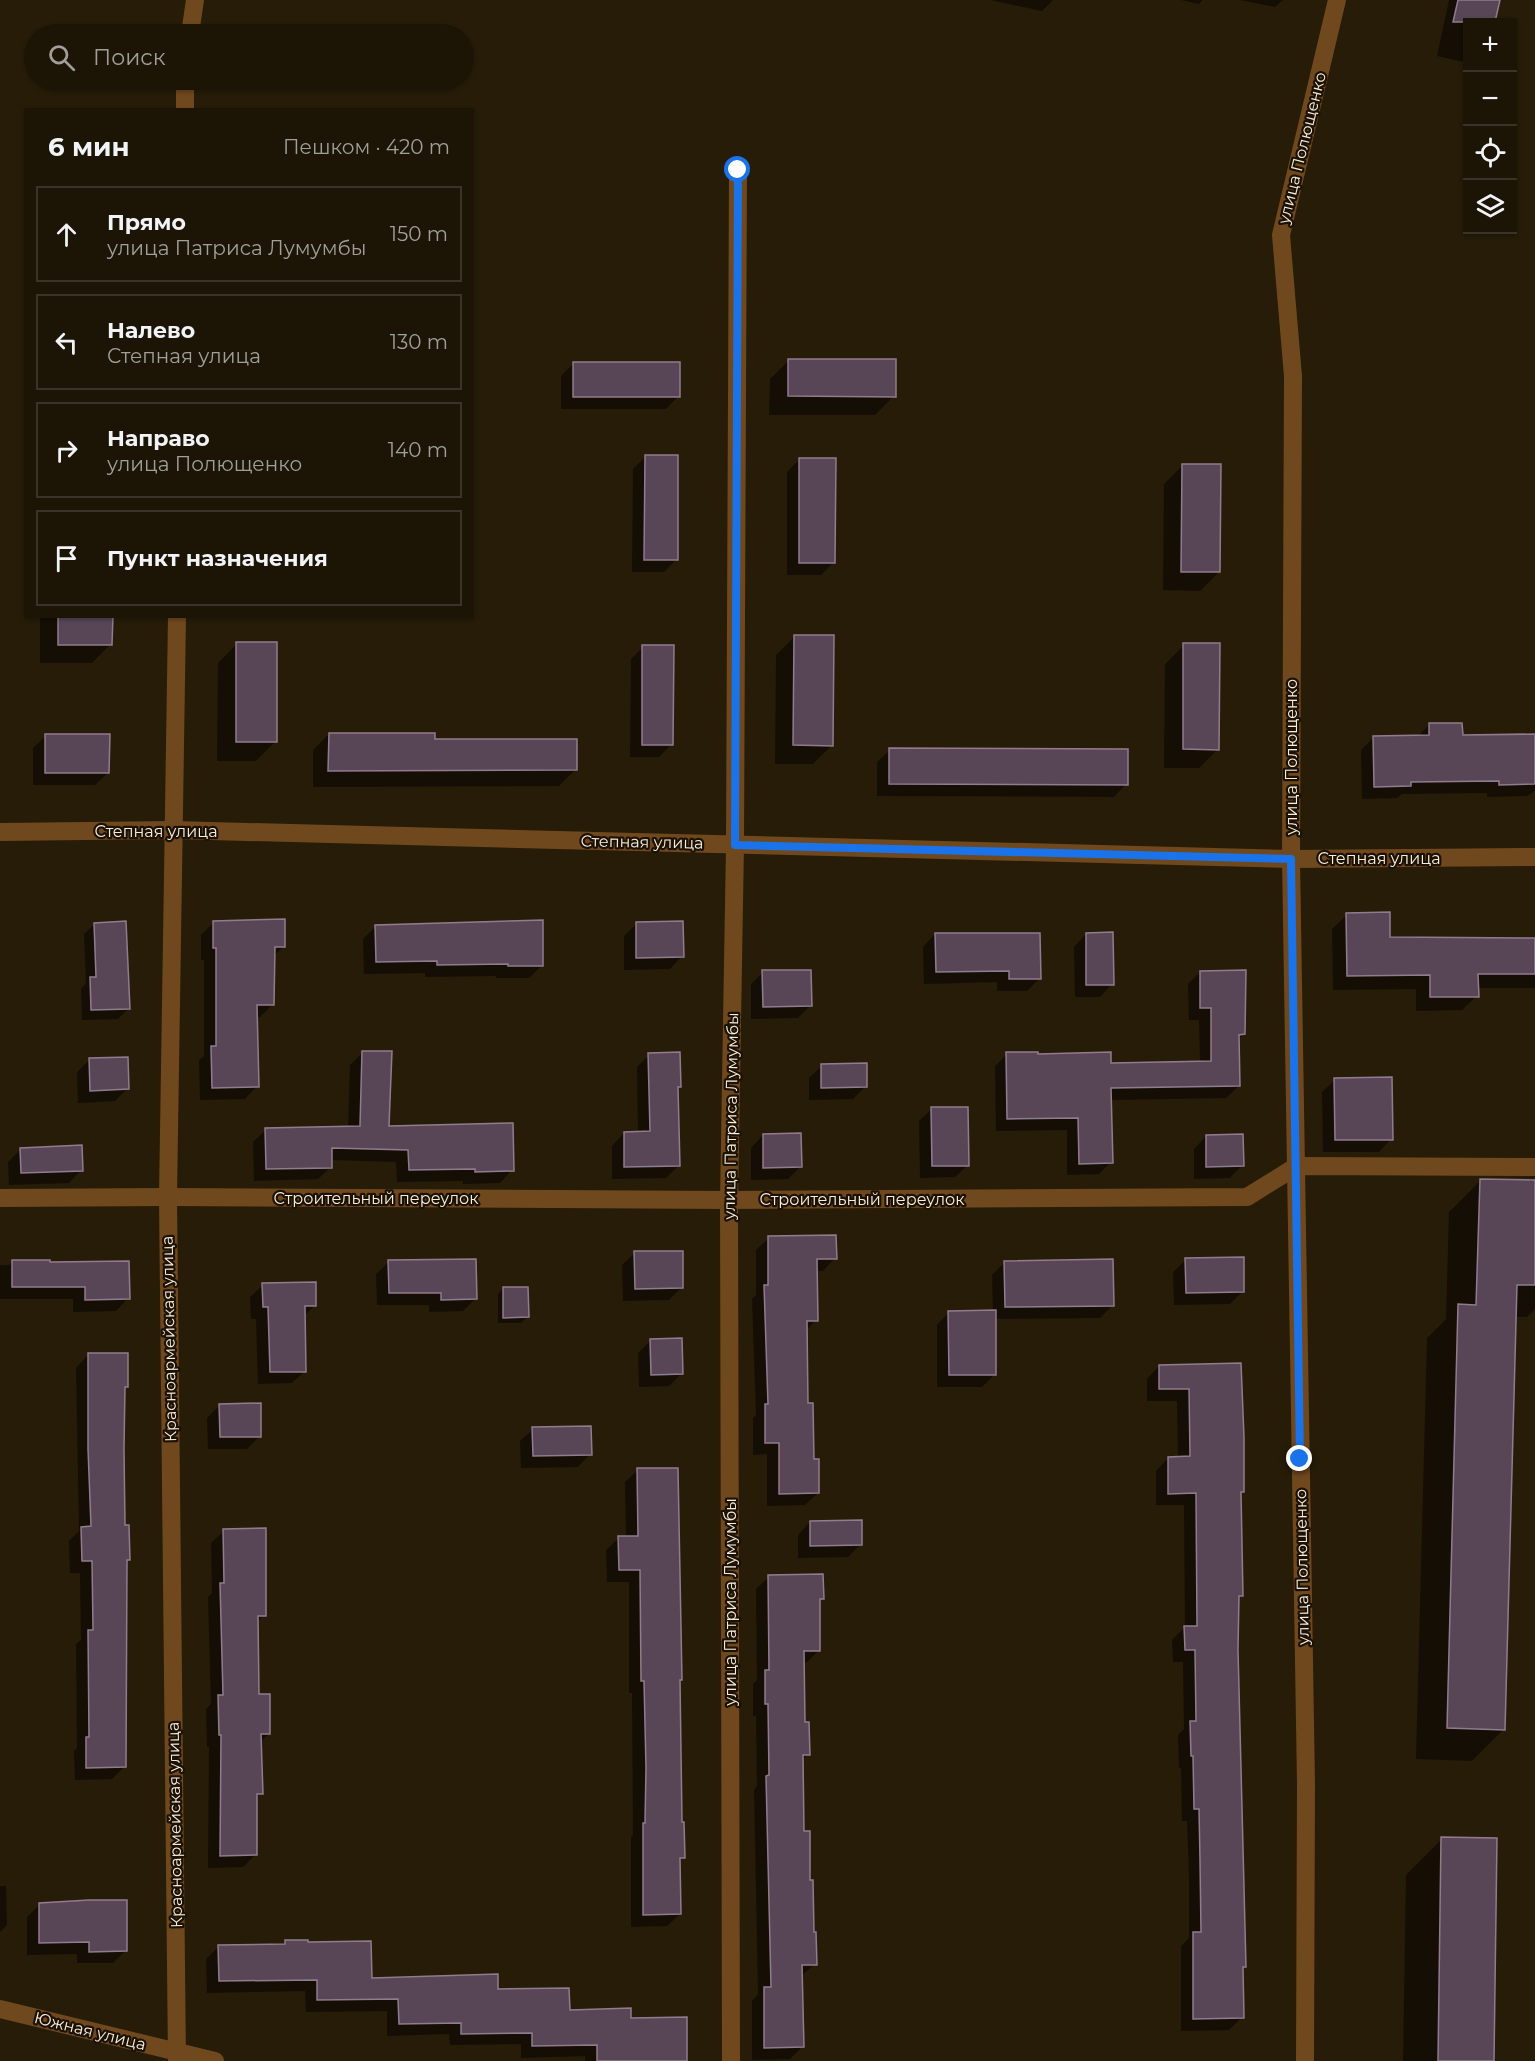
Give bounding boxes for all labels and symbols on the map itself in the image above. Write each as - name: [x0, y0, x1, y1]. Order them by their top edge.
- street label: улица Полющенко: [1274, 70, 1330, 227]
- route start: [724, 156, 750, 182]
- street label: улица Полющенко: [1282, 679, 1301, 836]
- street label: Степная улица: [94, 822, 218, 841]
- street label: Степная улица: [580, 831, 704, 853]
- street label: Степная улица: [1317, 849, 1441, 868]
- street label: улица Патриса Лумумбы: [720, 1012, 742, 1221]
- street label: Строительный переулок: [273, 1189, 479, 1208]
- street label: Строительный переулок: [759, 1190, 965, 1209]
- street label: Красноармейская улица: [158, 1236, 180, 1442]
- route end: [1286, 1445, 1312, 1471]
- street label: улица Полющенко: [1291, 1489, 1313, 1646]
- street label: улица Патриса Лумумбы: [721, 1498, 740, 1707]
- street label: Красноармейская улица: [164, 1722, 186, 1928]
- street label: Южная улица: [32, 2008, 148, 2054]

